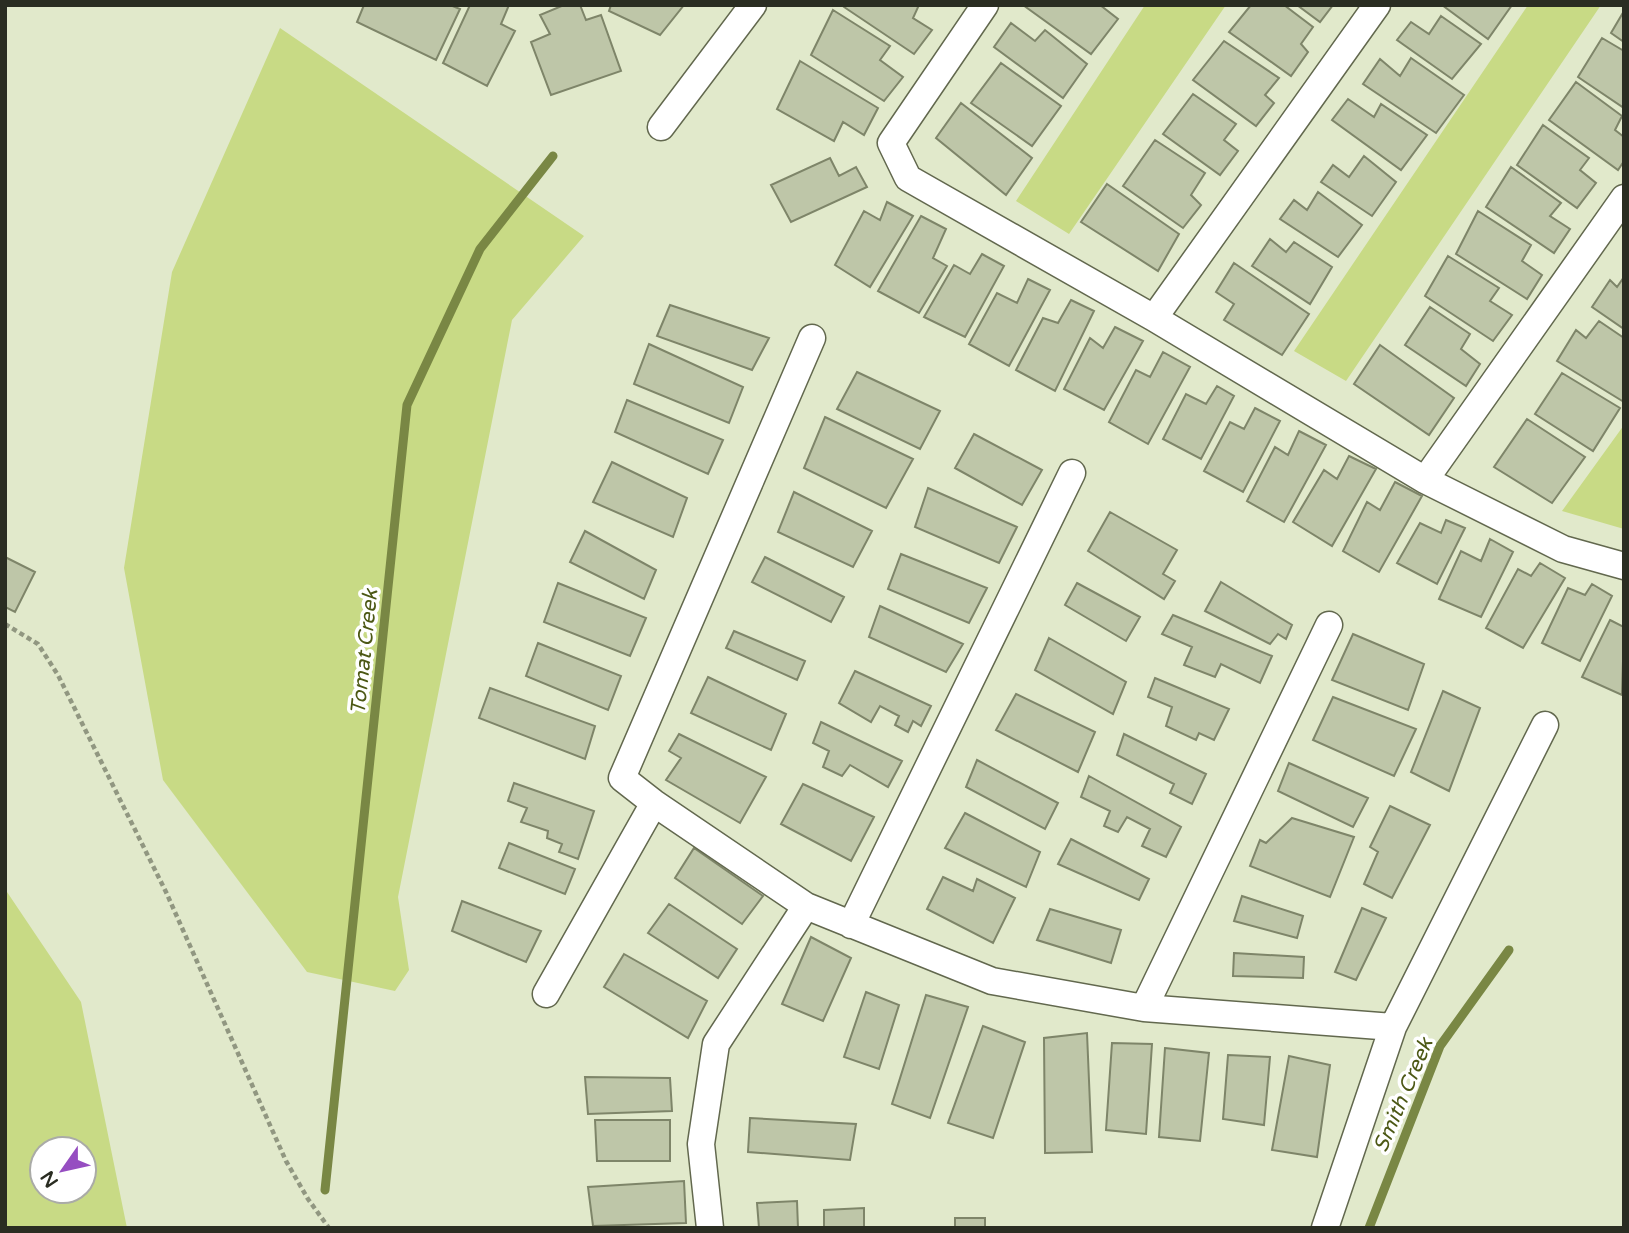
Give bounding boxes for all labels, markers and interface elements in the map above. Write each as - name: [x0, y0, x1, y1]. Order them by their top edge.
- water label: Tomat Creek: [345, 587, 384, 716]
- water label: Smith Creek: [1368, 1033, 1439, 1156]
- north arrow: [28, 1135, 98, 1205]
- text: N: [36, 1166, 63, 1191]

